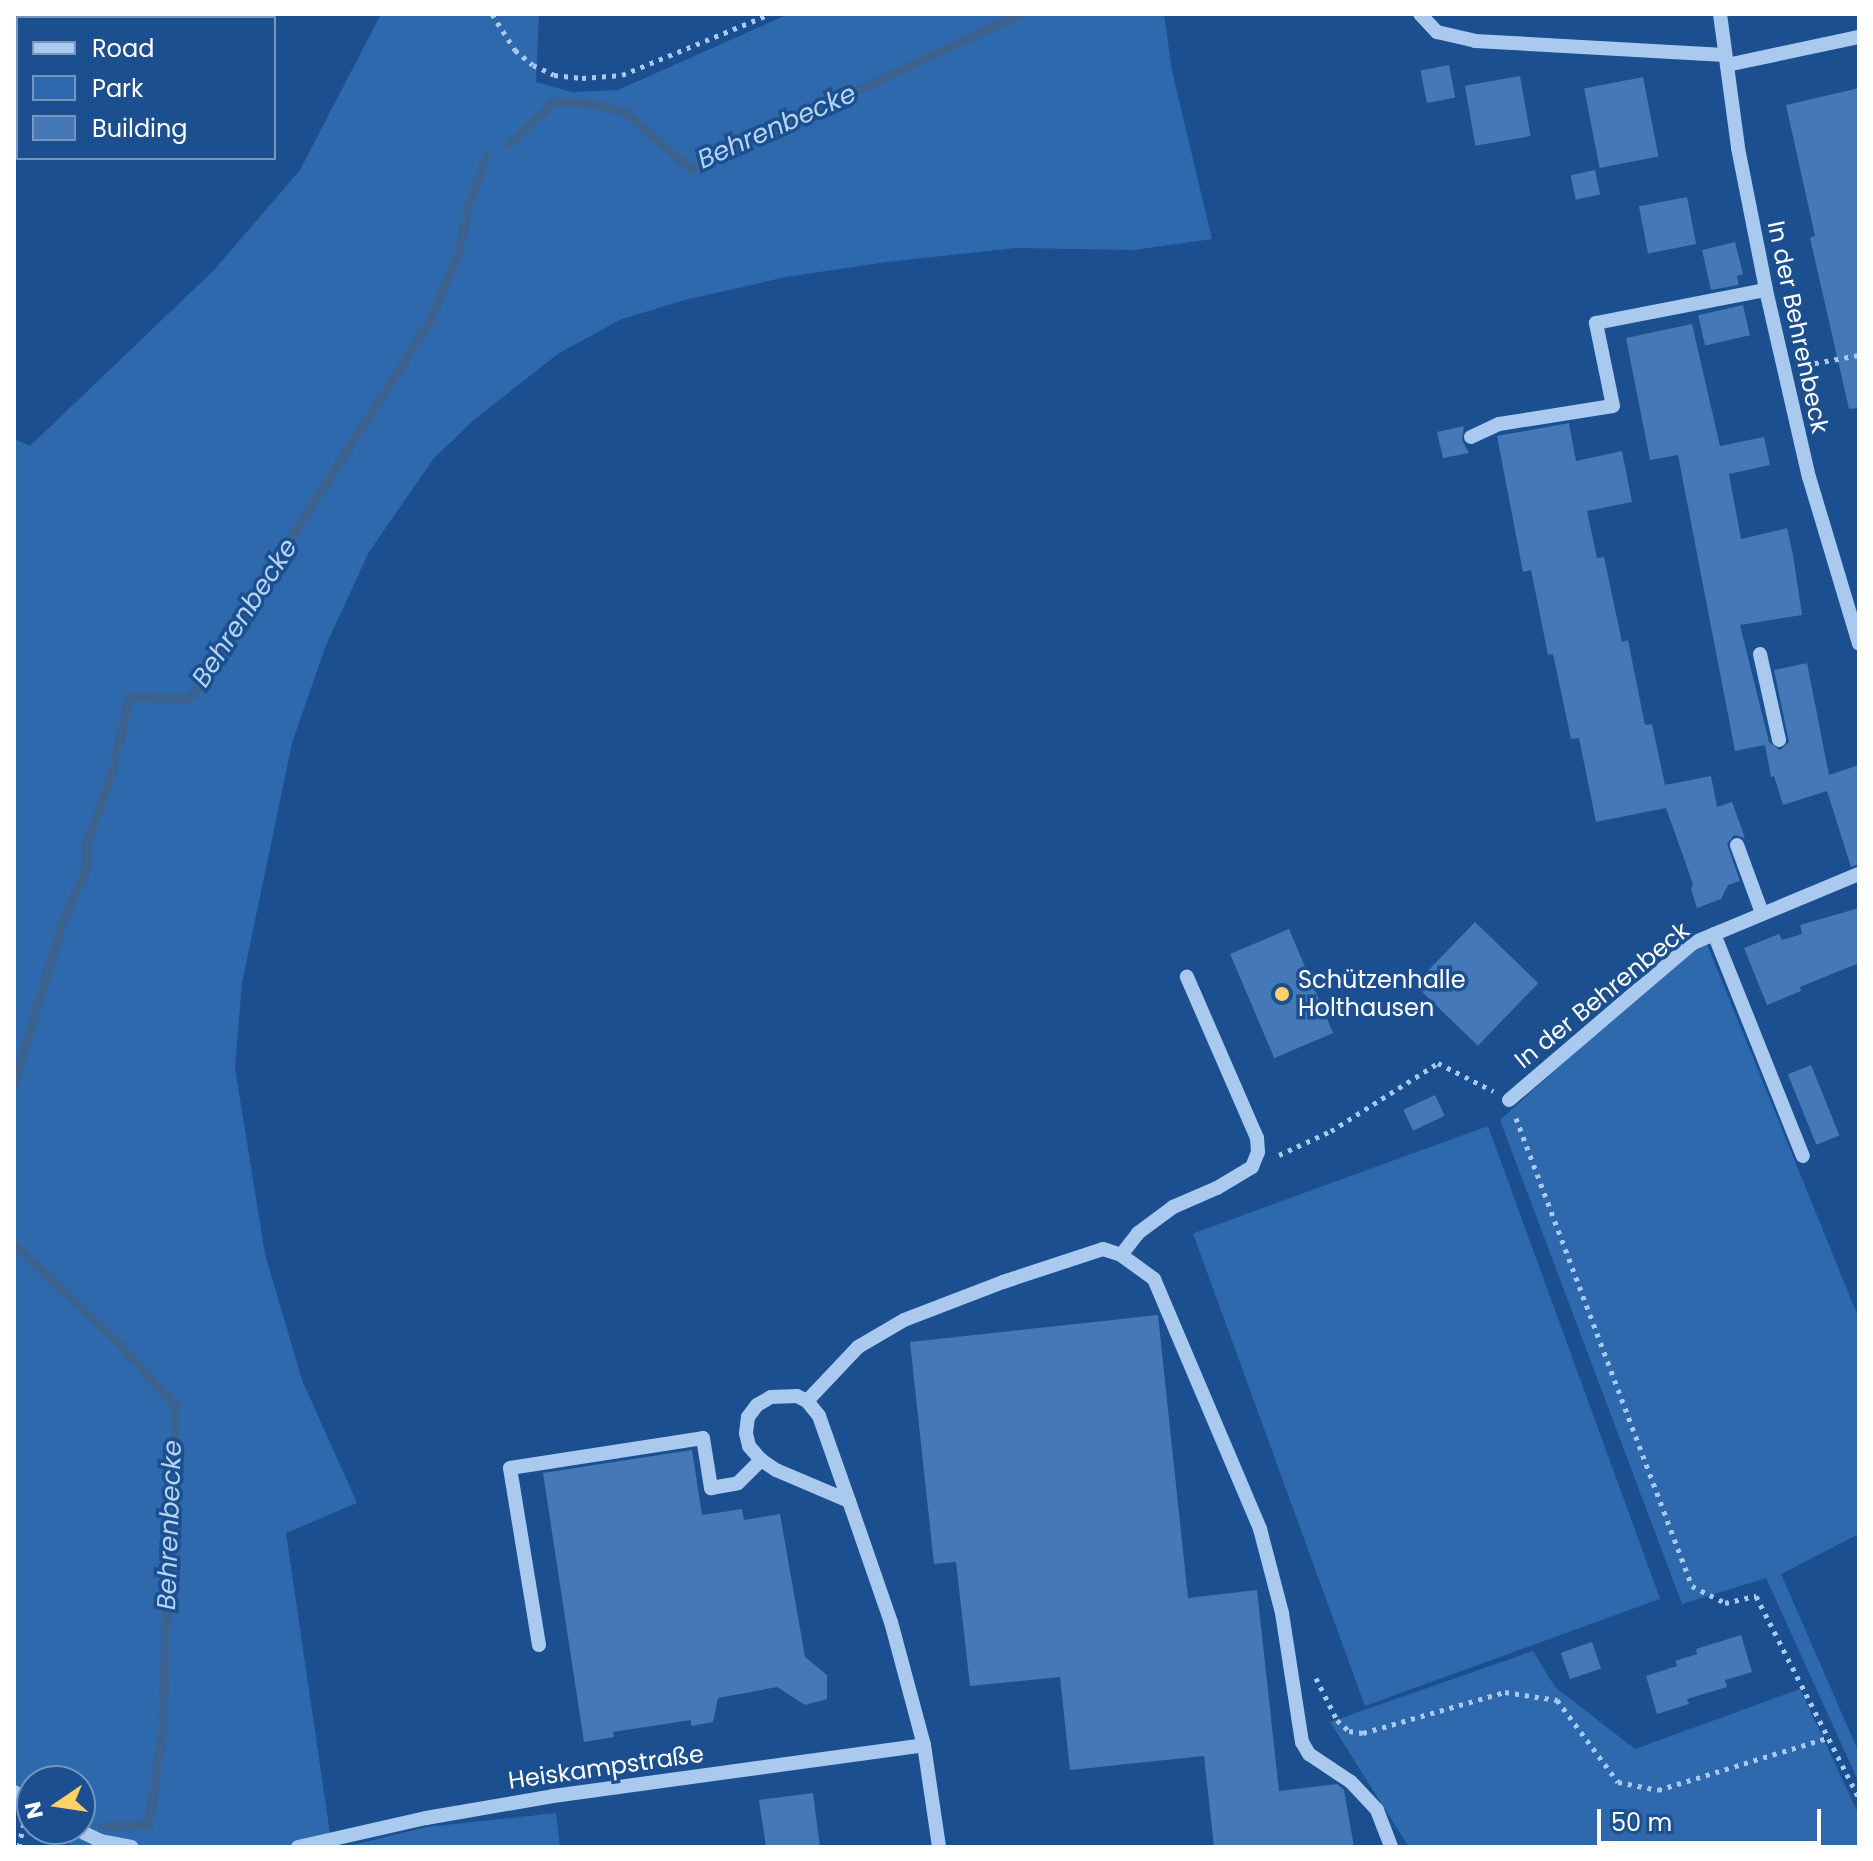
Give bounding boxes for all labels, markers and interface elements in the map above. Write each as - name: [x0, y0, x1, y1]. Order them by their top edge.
- legend: [16, 16, 276, 160]
- text: Road: [92, 32, 154, 65]
- text: Park: [92, 72, 143, 105]
- water label: Behrenbecke: [693, 78, 861, 176]
- text: Building: [92, 112, 188, 145]
- street label: In der Behrenbeck: [1761, 218, 1835, 436]
- water label: Behrenbecke: [186, 533, 304, 693]
- street label: In der Behrenbeck: [1509, 916, 1695, 1074]
- place label: Schützenhalle Holthausen: [1298, 966, 1466, 1022]
- marker: Schützenhalle Holthausen: [1273, 985, 1291, 1003]
- water label: Behrenbecke: [151, 1439, 189, 1611]
- street label: Heiskampstraße: [506, 1739, 706, 1795]
- north arrow: [16, 1765, 96, 1845]
- scale bar: [1601, 1793, 1825, 1843]
- text: N: [17, 1799, 51, 1822]
- text: 50 m: [1611, 1806, 1672, 1839]

